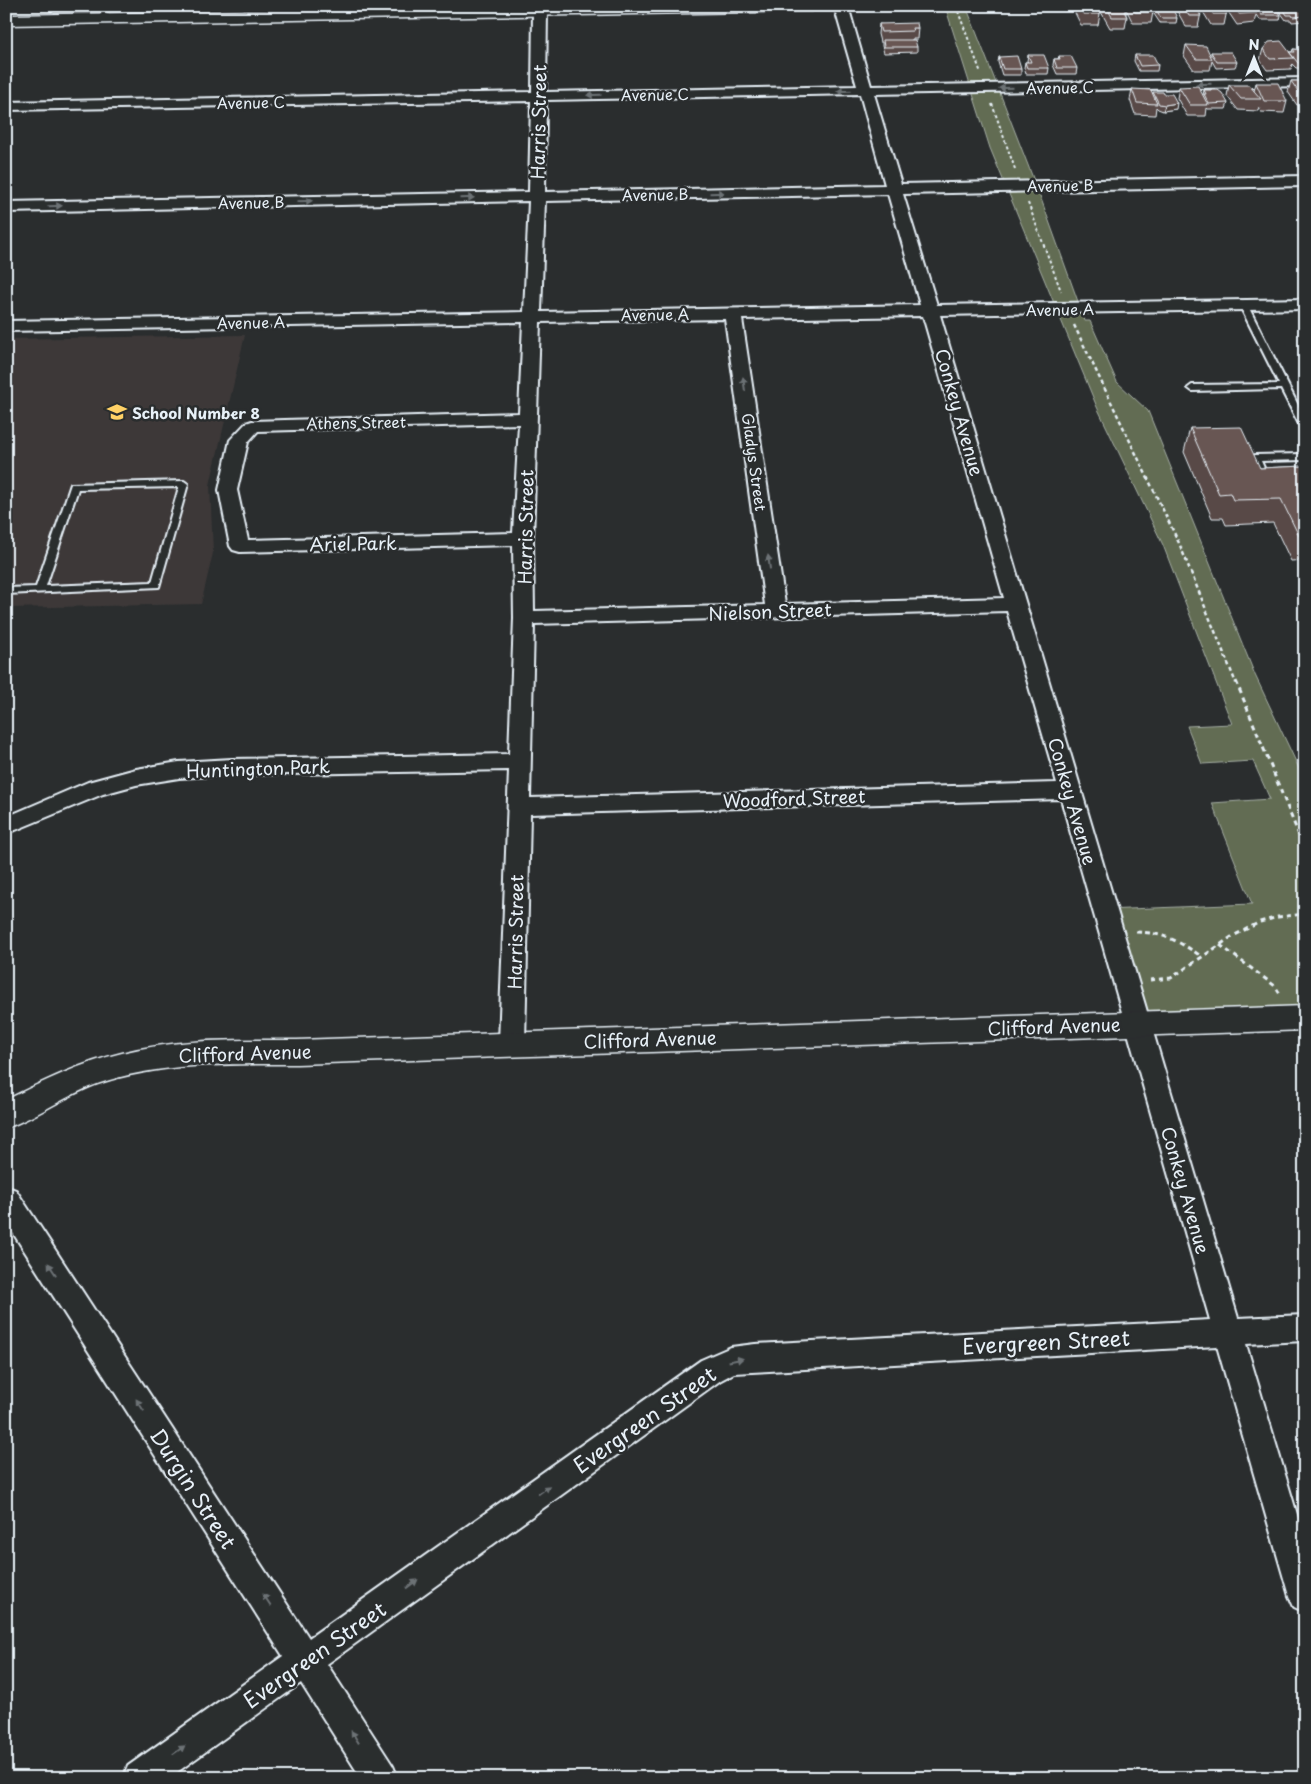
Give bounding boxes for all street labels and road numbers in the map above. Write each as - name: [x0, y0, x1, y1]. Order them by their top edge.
- street label: Harris Street: [523, 64, 553, 180]
- street label: Avenue C: [1026, 75, 1094, 99]
- street label: Avenue C: [621, 82, 689, 106]
- street label: Avenue C: [217, 90, 285, 114]
- street label: Avenue B: [1027, 173, 1094, 197]
- street label: Avenue B: [622, 182, 689, 206]
- street label: Avenue B: [218, 190, 285, 214]
- street label: Avenue A: [1026, 297, 1094, 321]
- street label: Avenue A: [621, 302, 689, 326]
- street label: Avenue A: [217, 310, 285, 334]
- street label: Conkey Avenue: [929, 345, 991, 479]
- street label: Athens Street: [306, 410, 406, 434]
- street label: Gladys Street: [737, 411, 773, 513]
- street label: Harris Street: [510, 469, 540, 585]
- street label: Ariel Park: [309, 529, 397, 557]
- street label: Nielson Street: [708, 595, 832, 627]
- street label: Conkey Avenue: [1042, 734, 1104, 868]
- street label: Huntington Park: [186, 752, 330, 784]
- street label: Woodford Street: [722, 782, 866, 814]
- street label: Harris Street: [500, 874, 530, 990]
- street label: Clifford Avenue: [987, 1010, 1121, 1042]
- street label: Clifford Avenue: [583, 1023, 717, 1055]
- street label: Clifford Avenue: [178, 1037, 312, 1069]
- street label: Conkey Avenue: [1155, 1123, 1217, 1257]
- street label: Evergreen Street: [961, 1321, 1131, 1361]
- street label: Evergreen Street: [566, 1358, 722, 1480]
- street label: Durgin Street: [143, 1421, 245, 1555]
- street label: Evergreen Street: [236, 1593, 392, 1715]

